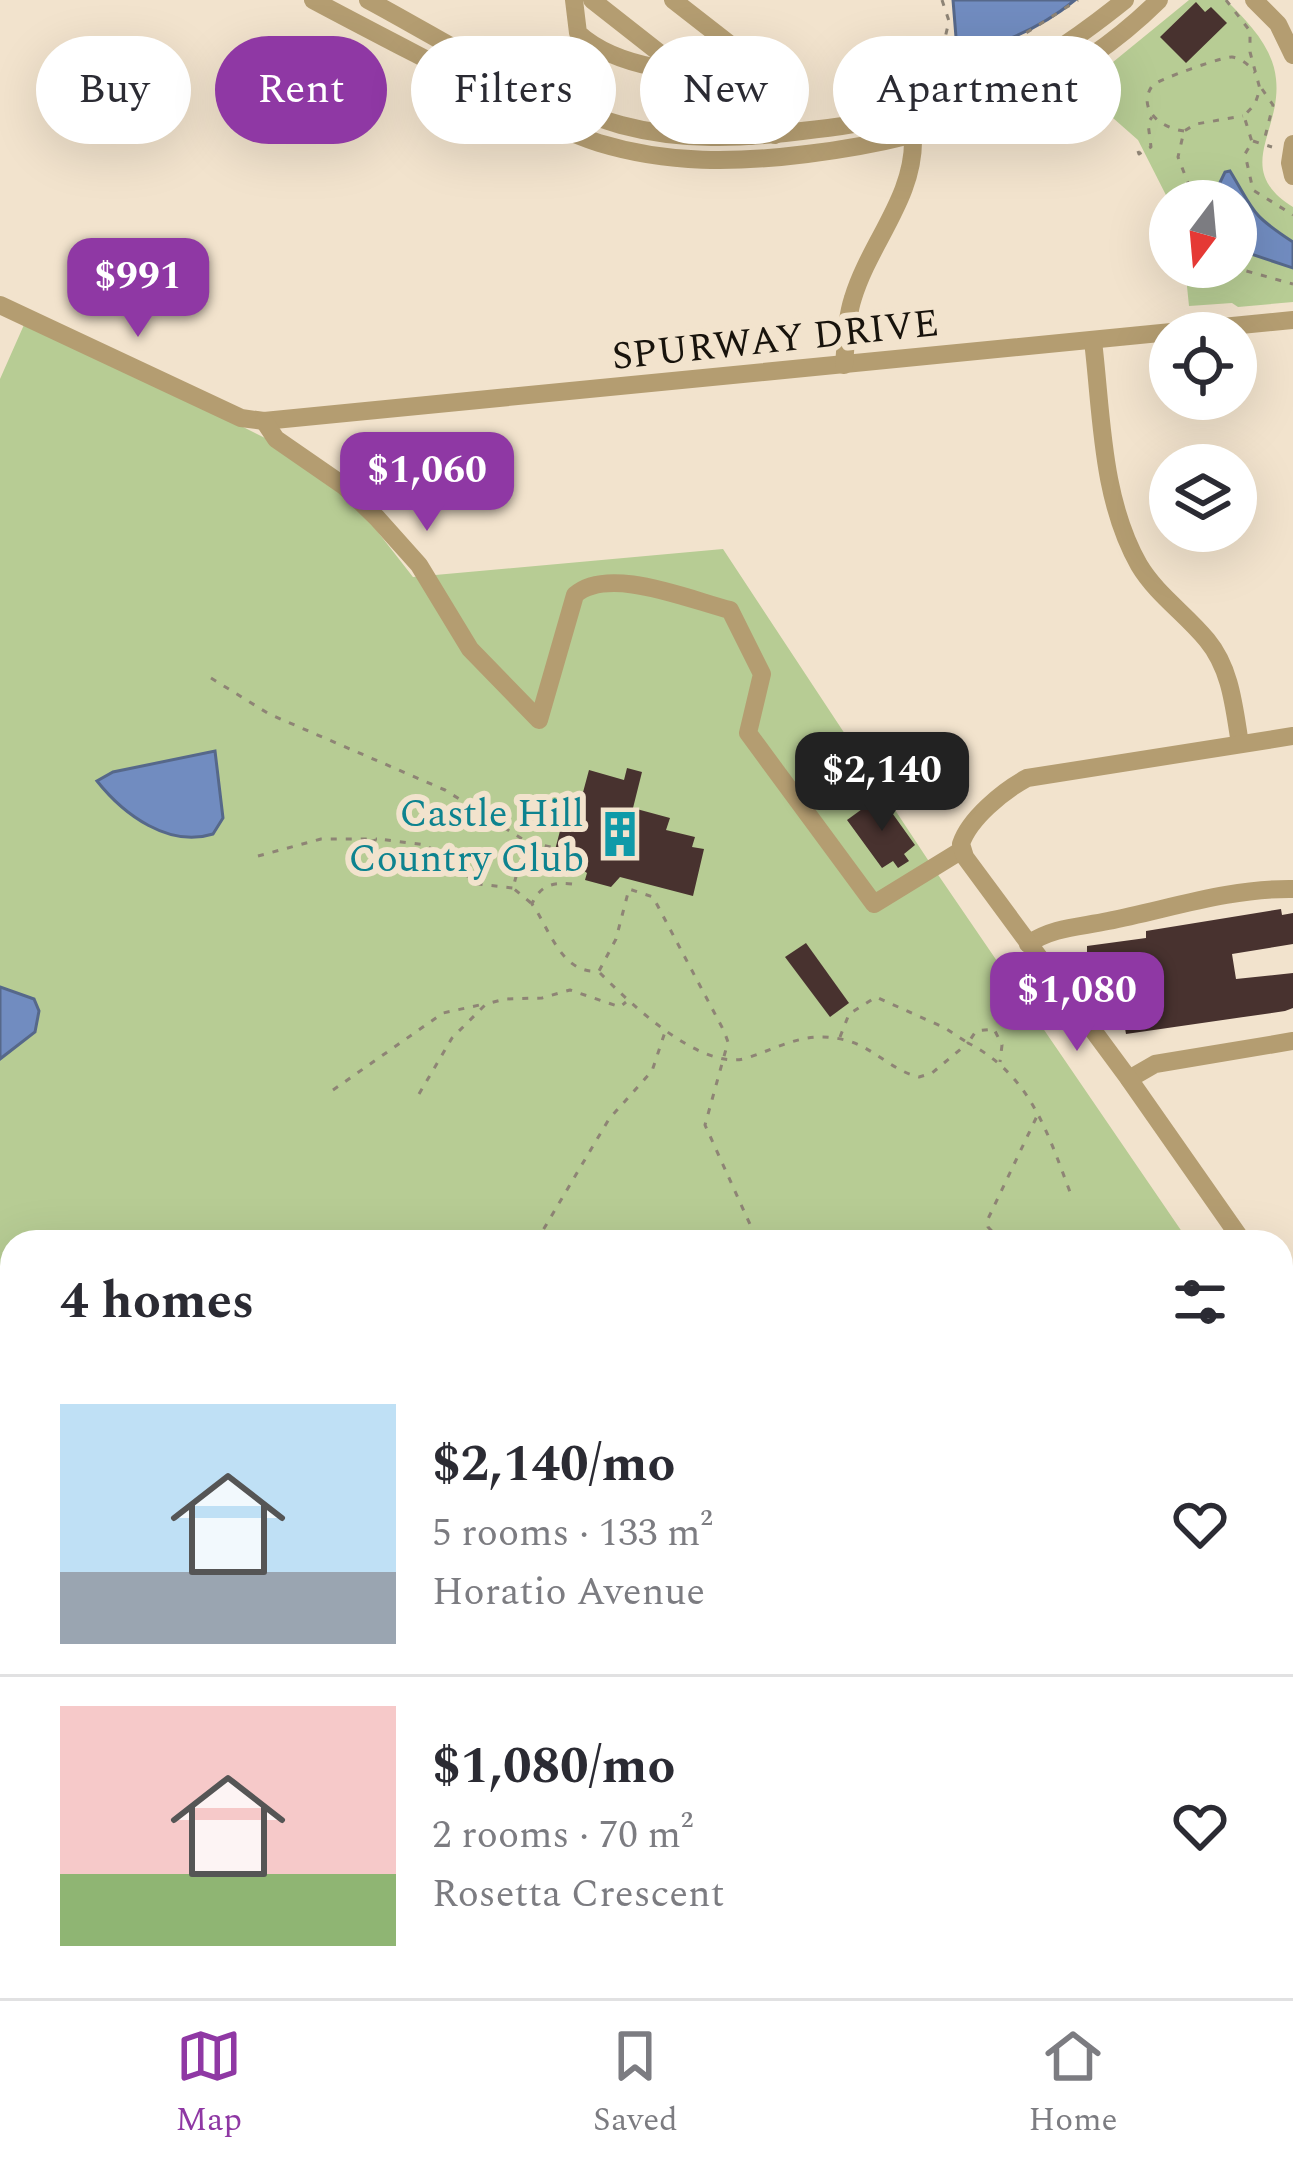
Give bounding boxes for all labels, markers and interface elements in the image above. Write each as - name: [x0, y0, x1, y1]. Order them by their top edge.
- chip: Buy: [36, 36, 191, 144]
- chip: Rent: [215, 36, 387, 144]
- chip: Filters: [411, 36, 616, 144]
- chip: New: [640, 36, 809, 144]
- chip: Apartment: [833, 36, 1121, 144]
- north arrow: [1149, 180, 1257, 288]
- map controls: [1149, 180, 1257, 552]
- pin: $991: [67, 238, 209, 340]
- text: $991: [94, 247, 182, 306]
- street label: SPURWAY DRIVE: [609, 294, 942, 387]
- button: locate: [1149, 312, 1257, 420]
- pin: $1,060: [329, 432, 525, 534]
- text: $1,060: [367, 441, 487, 500]
- button: layers: [1149, 444, 1257, 552]
- pin: $2,140: [784, 732, 980, 834]
- text: $2,140: [822, 741, 942, 800]
- place label: Castle Hill Country Club: [348, 785, 584, 889]
- building icon: Castle Hill Country Club: [595, 809, 645, 859]
- pin: $1,080: [979, 952, 1175, 1054]
- text: $1,080: [1017, 961, 1137, 1020]
- text: 4 homes: [60, 1263, 254, 1341]
- icon: filters: [1167, 1269, 1233, 1335]
- text: $2,140/mo: [432, 1426, 675, 1504]
- icon: home: [156, 1452, 300, 1596]
- icon: heart: [1167, 1491, 1233, 1557]
- text: 5 rooms · 133 m²: [432, 1504, 713, 1563]
- text: Horatio Avenue: [432, 1563, 705, 1622]
- text: $1,080/mo: [432, 1728, 675, 1806]
- icon: home: [156, 1754, 300, 1898]
- icon: heart: [1167, 1793, 1233, 1859]
- text: 2 rooms · 70 m²: [432, 1806, 693, 1865]
- text: Rosetta Crescent: [432, 1865, 725, 1924]
- tab: Map: [176, 2023, 242, 2145]
- tab: Saved: [593, 2023, 678, 2145]
- tab: Home: [1029, 2023, 1118, 2145]

